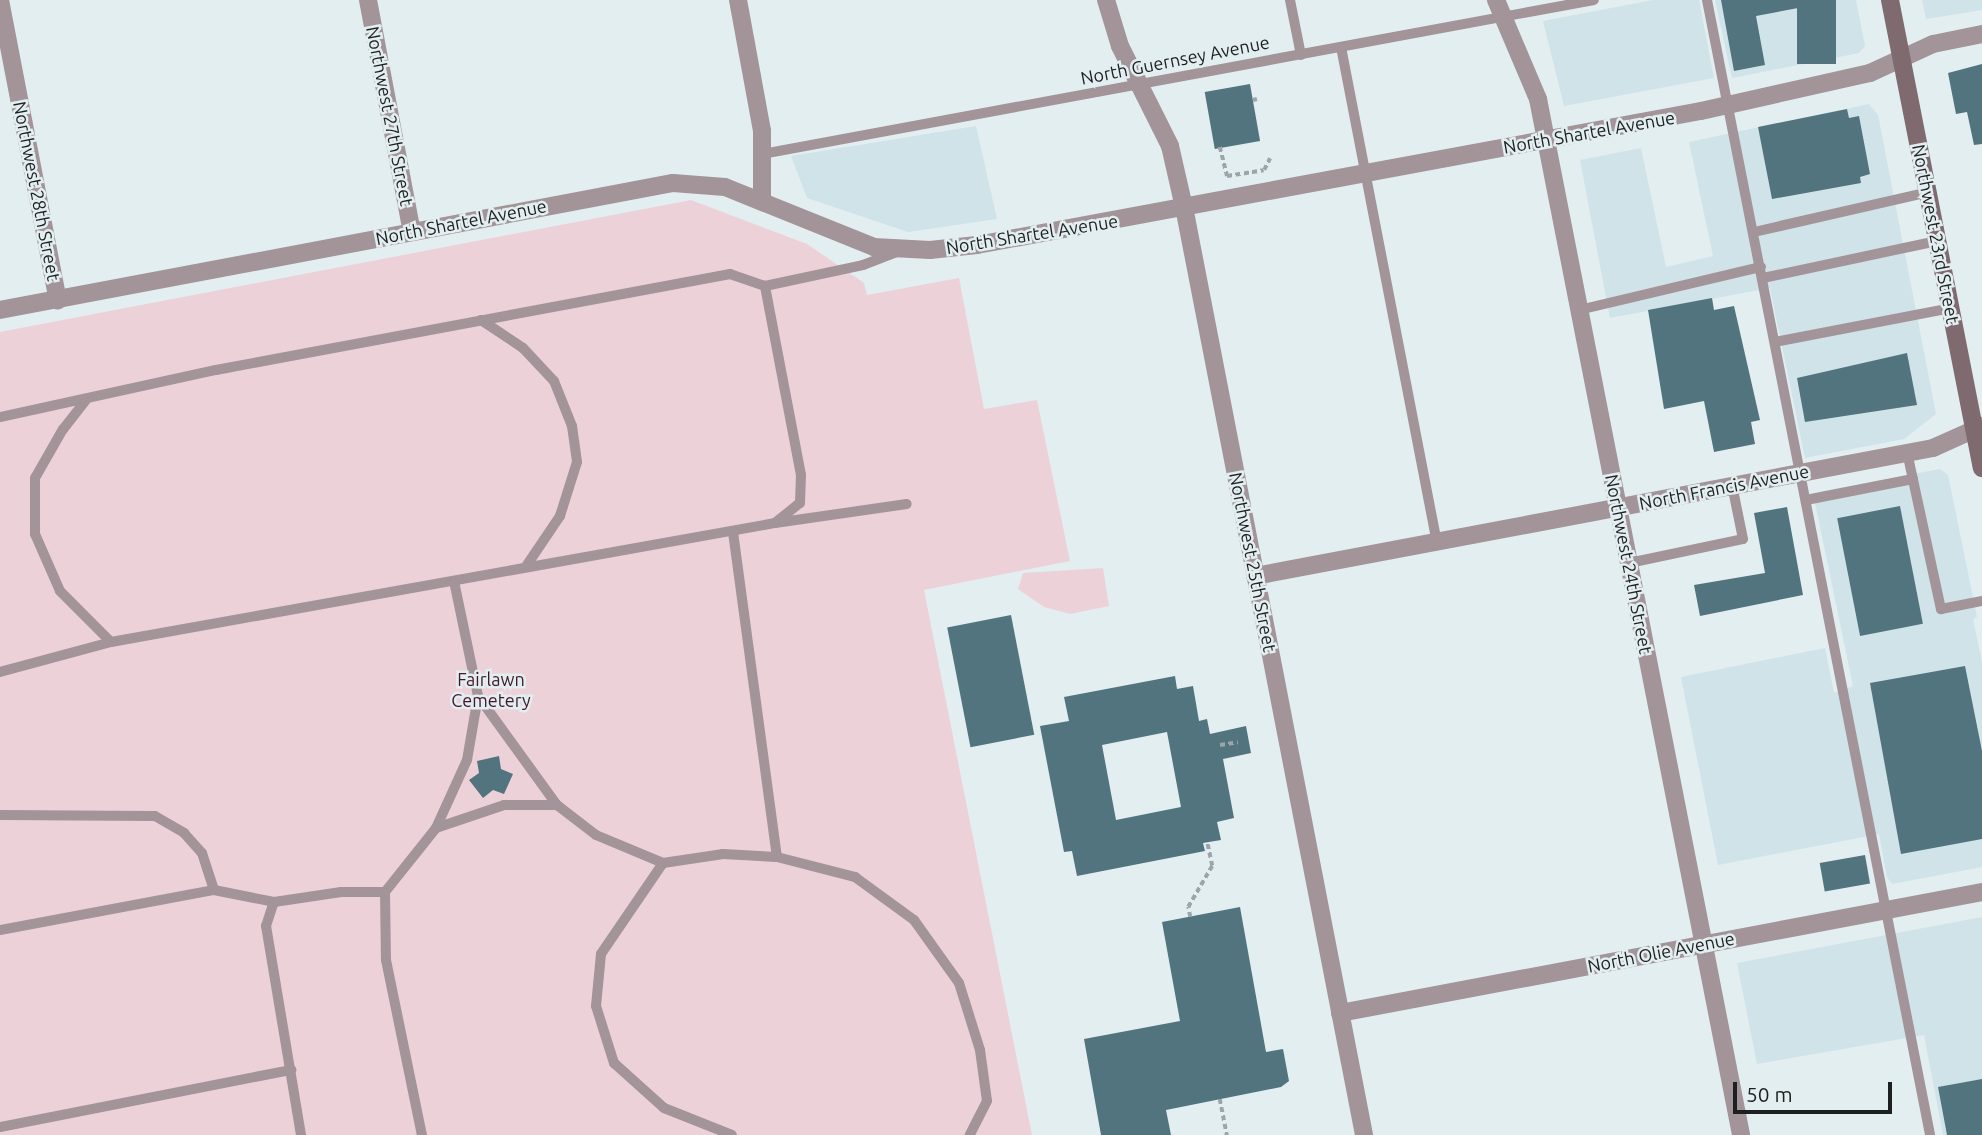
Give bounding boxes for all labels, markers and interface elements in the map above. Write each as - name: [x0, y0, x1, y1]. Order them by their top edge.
- street label: Northwest 27th Street: [362, 24, 418, 208]
- street label: North Guernsey Avenue: [1079, 31, 1271, 89]
- street label: Northwest 28th Street: [9, 99, 65, 283]
- street label: North Shartel Avenue: [1501, 106, 1677, 158]
- street label: Northwest 23rd Street: [1908, 142, 1964, 326]
- street label: North Shartel Avenue: [374, 195, 548, 249]
- street label: North Shartel Avenue: [944, 210, 1120, 258]
- street label: North Francis Avenue: [1637, 460, 1811, 514]
- street label: Northwest 25th Street: [1225, 470, 1281, 654]
- street label: Northwest 24th Street: [1601, 472, 1657, 656]
- park label: Fairlawn Cemetery: [451, 669, 531, 712]
- street label: North Olie Avenue: [1586, 927, 1736, 977]
- scale bar: [1737, 1068, 1896, 1112]
- text: 50 m: [1746, 1082, 1793, 1106]

